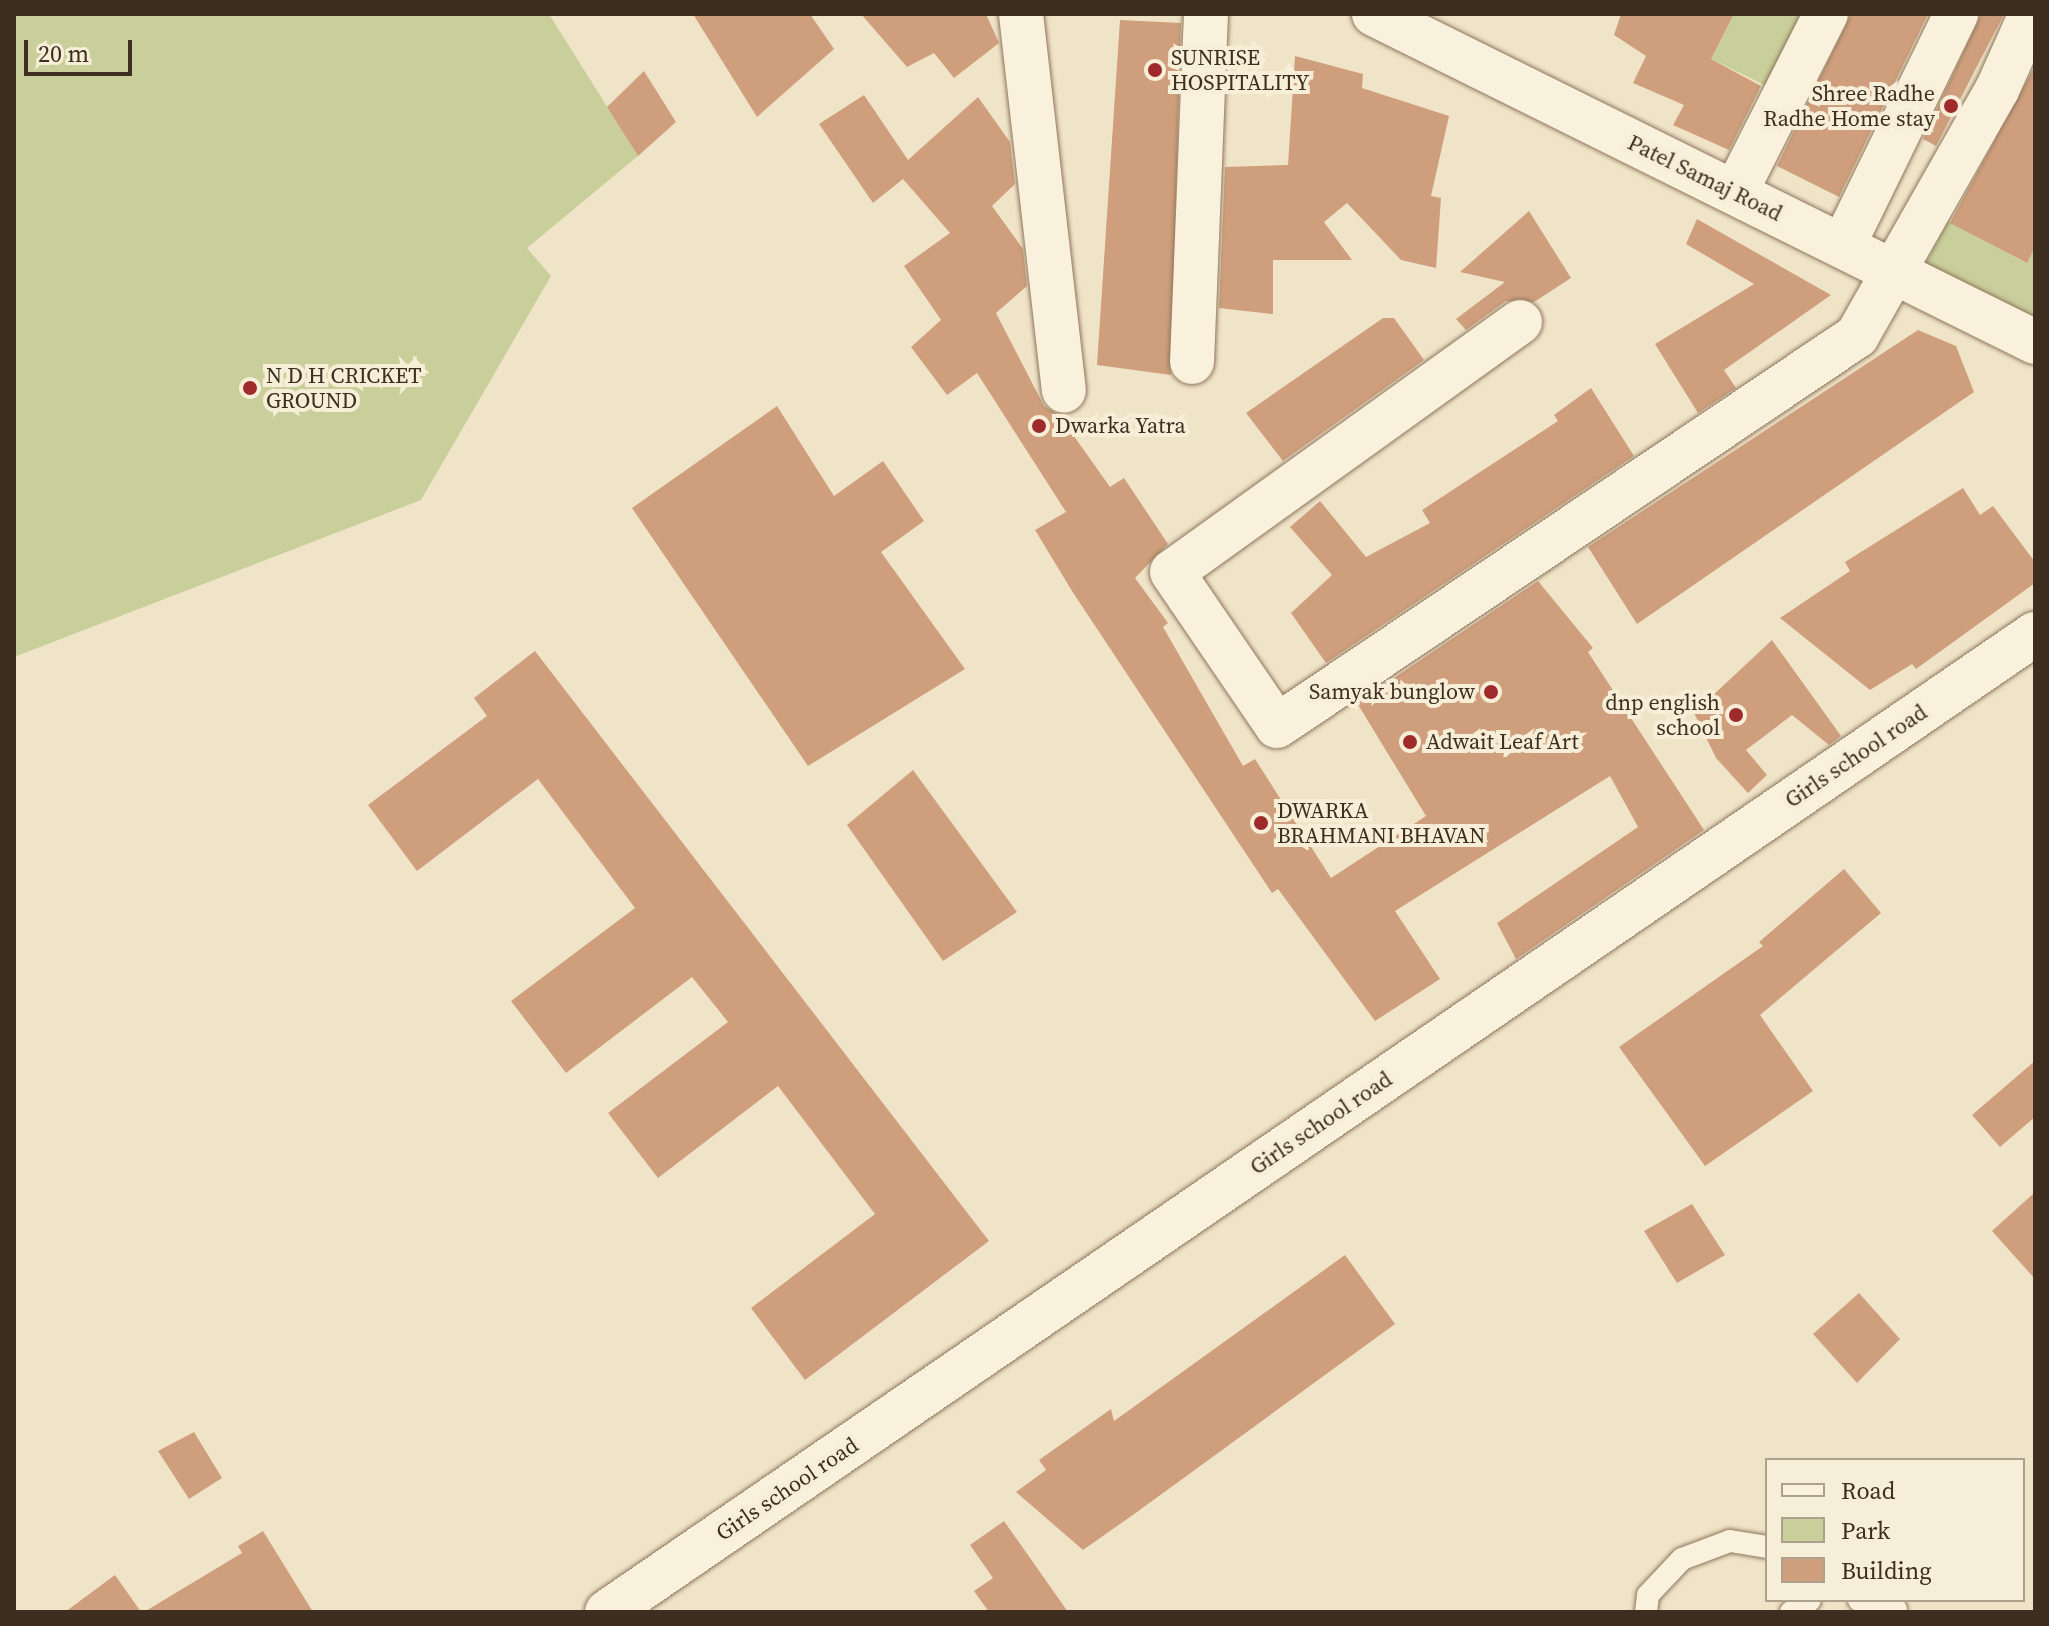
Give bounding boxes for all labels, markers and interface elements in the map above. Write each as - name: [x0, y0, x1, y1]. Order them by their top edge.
- scale bar: [28, 24, 136, 74]
- text: 20 m: [38, 37, 89, 70]
- place label: SUNRISE HOSPITALITY: [1171, 44, 1310, 96]
- marker: SUNRISE HOSPITALITY: [1146, 61, 1164, 79]
- place label: Shree Radhe Radhe Home stay: [1763, 80, 1935, 132]
- marker: Shree Radhe Radhe Home stay: [1942, 97, 1960, 115]
- street label: Patel Samaj Road: [1624, 129, 1786, 227]
- place label: N D H CRICKET GROUND: [266, 362, 421, 414]
- marker: N D H CRICKET GROUND: [241, 379, 259, 397]
- place label: Dwarka Yatra: [1055, 413, 1186, 439]
- marker: Dwarka Yatra: [1030, 417, 1048, 435]
- place label: Samyak bunglow: [1309, 679, 1475, 705]
- marker: Samyak bunglow: [1482, 683, 1500, 701]
- place label: dnp english school: [1605, 689, 1720, 740]
- street label: Girls school road: [1780, 699, 1932, 813]
- marker: dnp english school: [1727, 706, 1745, 724]
- place label: Adwait Leaf Art: [1426, 729, 1579, 755]
- marker: Adwait Leaf Art: [1401, 733, 1419, 751]
- place label: DWARKA BRAHMANI BHAVAN: [1277, 797, 1485, 848]
- marker: DWARKA BRAHMANI BHAVAN: [1252, 814, 1270, 832]
- street label: Girls school road: [1245, 1066, 1397, 1180]
- street label: Girls school road: [711, 1432, 863, 1546]
- legend: [1765, 1458, 2025, 1602]
- text: Road: [1841, 1474, 1895, 1507]
- text: Park: [1841, 1514, 1890, 1547]
- text: Building: [1841, 1554, 1932, 1587]

